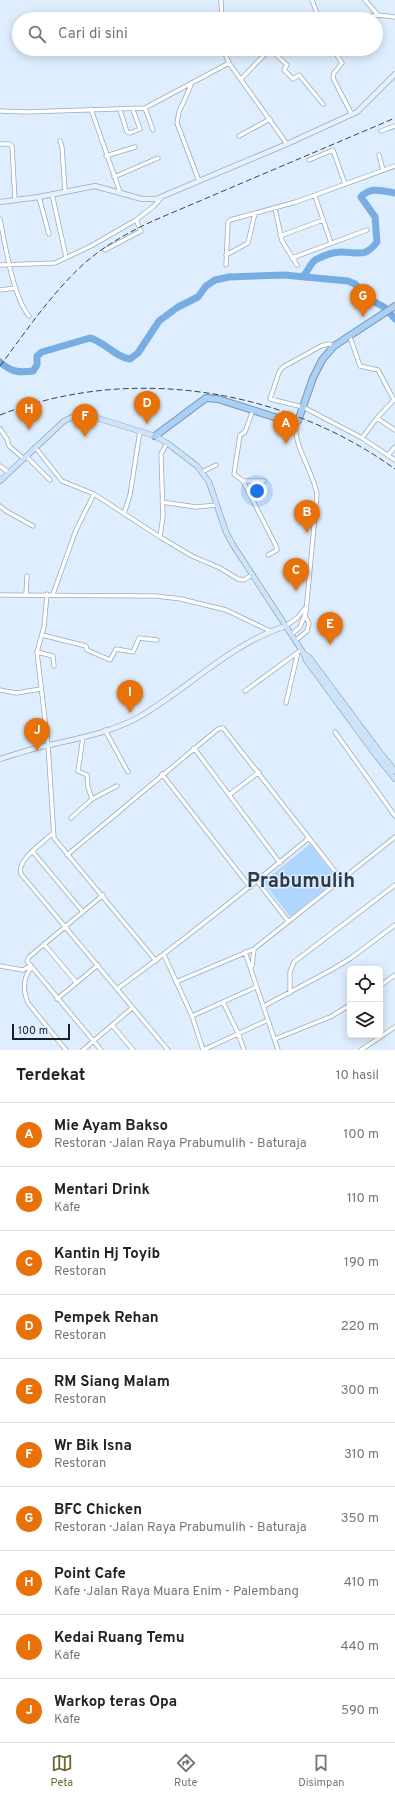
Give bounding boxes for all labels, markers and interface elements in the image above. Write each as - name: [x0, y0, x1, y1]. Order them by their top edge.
- search box: [12, 12, 383, 56]
- icon: search: [26, 23, 48, 45]
- text: Cari di sini: [58, 25, 128, 44]
- pin: G: [350, 284, 376, 317]
- pin: D: [134, 391, 160, 424]
- pin: H: [16, 397, 42, 430]
- pin: F: [72, 404, 98, 437]
- pin: A: [273, 411, 299, 444]
- your location: [247, 481, 267, 501]
- pin: B: [294, 500, 320, 533]
- pin: C: [283, 558, 309, 591]
- pin: E: [317, 612, 343, 645]
- pin: I: [117, 680, 143, 713]
- pin: J: [24, 718, 50, 751]
- district label: Prabumulih: [247, 869, 355, 895]
- map controls: [347, 966, 383, 1038]
- button: locate: [347, 966, 383, 1002]
- button: layers: [347, 1002, 383, 1038]
- scale bar: [12, 1022, 70, 1041]
- text: 100 m: [18, 1024, 48, 1038]
- text: Terdekat: [16, 1065, 85, 1087]
- text: 10 hasil: [336, 1068, 379, 1084]
- text: Mie Ayam Bakso: [54, 1117, 168, 1136]
- text: A: [24, 1127, 34, 1143]
- text: 100 m: [343, 1127, 379, 1143]
- text: Restoran · Jalan Raya Prabumulih - Baturaja: [54, 1136, 307, 1152]
- text: Mentari Drink: [54, 1181, 150, 1200]
- text: B: [25, 1191, 33, 1207]
- text: 110 m: [347, 1191, 379, 1207]
- text: Kafe: [54, 1200, 80, 1216]
- text: Kantin Hj Toyib: [54, 1245, 160, 1264]
- text: C: [25, 1255, 33, 1271]
- text: 190 m: [344, 1255, 379, 1271]
- text: Restoran: [54, 1264, 106, 1280]
- text: Pempek Rehan: [54, 1309, 159, 1328]
- text: D: [24, 1319, 34, 1335]
- text: 220 m: [341, 1319, 379, 1335]
- text: Restoran: [54, 1328, 106, 1344]
- text: RM Siang Malam: [54, 1373, 170, 1392]
- text: E: [25, 1383, 33, 1399]
- text: 300 m: [341, 1383, 379, 1399]
- text: Restoran: [54, 1392, 106, 1408]
- text: Wr Bik Isna: [54, 1437, 132, 1456]
- text: F: [25, 1447, 33, 1463]
- text: 310 m: [344, 1447, 379, 1463]
- text: Restoran: [54, 1456, 106, 1472]
- text: BFC Chicken: [54, 1501, 142, 1520]
- text: G: [25, 1511, 33, 1527]
- text: 350 m: [341, 1511, 379, 1527]
- text: Restoran · Jalan Raya Prabumulih - Baturaja: [54, 1520, 307, 1536]
- text: Point Cafe: [54, 1565, 126, 1584]
- text: H: [24, 1575, 34, 1591]
- text: 410 m: [344, 1575, 379, 1591]
- text: Kafe · Jalan Raya Muara Enim - Palembang: [54, 1584, 299, 1600]
- text: Kedai Ruang Temu: [54, 1629, 185, 1648]
- text: I: [27, 1639, 31, 1655]
- text: 440 m: [340, 1639, 379, 1655]
- text: Kafe: [54, 1648, 80, 1664]
- text: Warkop teras Opa: [54, 1693, 177, 1712]
- text: J: [25, 1703, 33, 1719]
- text: 590 m: [341, 1703, 379, 1719]
- text: Kafe: [54, 1712, 80, 1728]
- tab: Peta: [50, 1752, 73, 1790]
- tab: Rute: [174, 1752, 197, 1790]
- tab: Disimpan: [298, 1752, 345, 1790]

